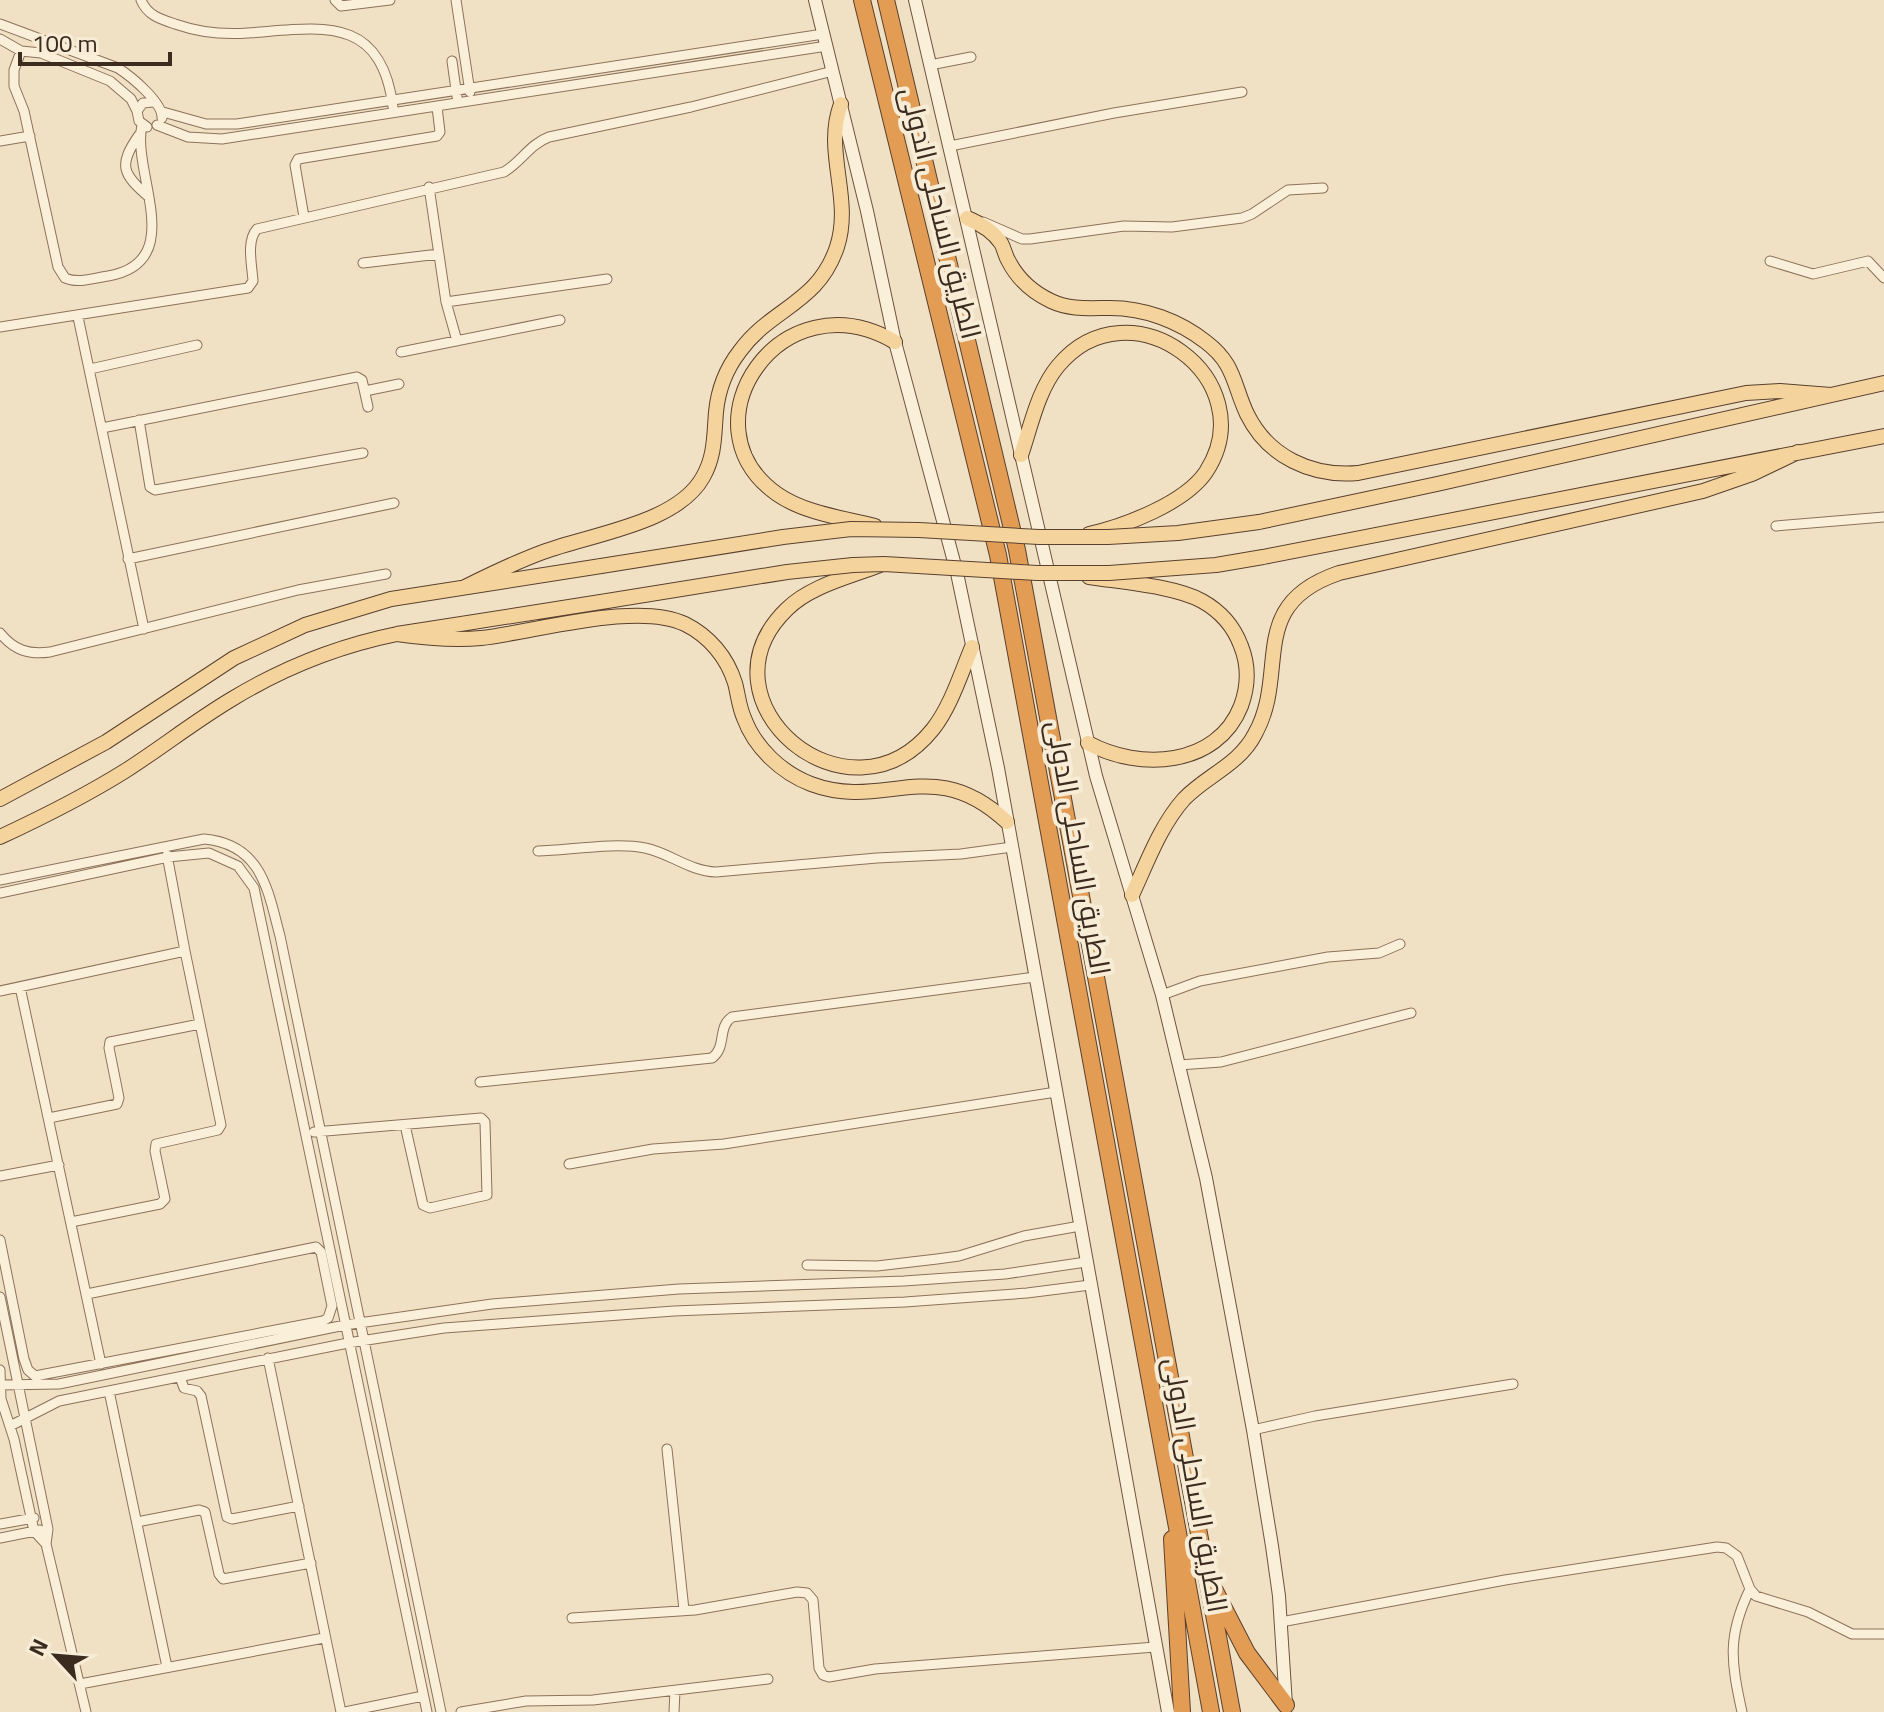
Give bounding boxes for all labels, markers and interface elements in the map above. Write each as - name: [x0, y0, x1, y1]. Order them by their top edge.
- scale bar: [20, 16, 170, 66]
- text: 100 m: [32, 21, 98, 66]
- street label: الطريق الساحلى الدولى: [885, 81, 997, 345]
- street label: الطريق الساحلى الدولى: [1031, 716, 1127, 980]
- street label: الطريق الساحلى الدولى: [1148, 1353, 1244, 1617]
- north arrow: [16, 1616, 96, 1696]
- text: N: [16, 1631, 60, 1663]

